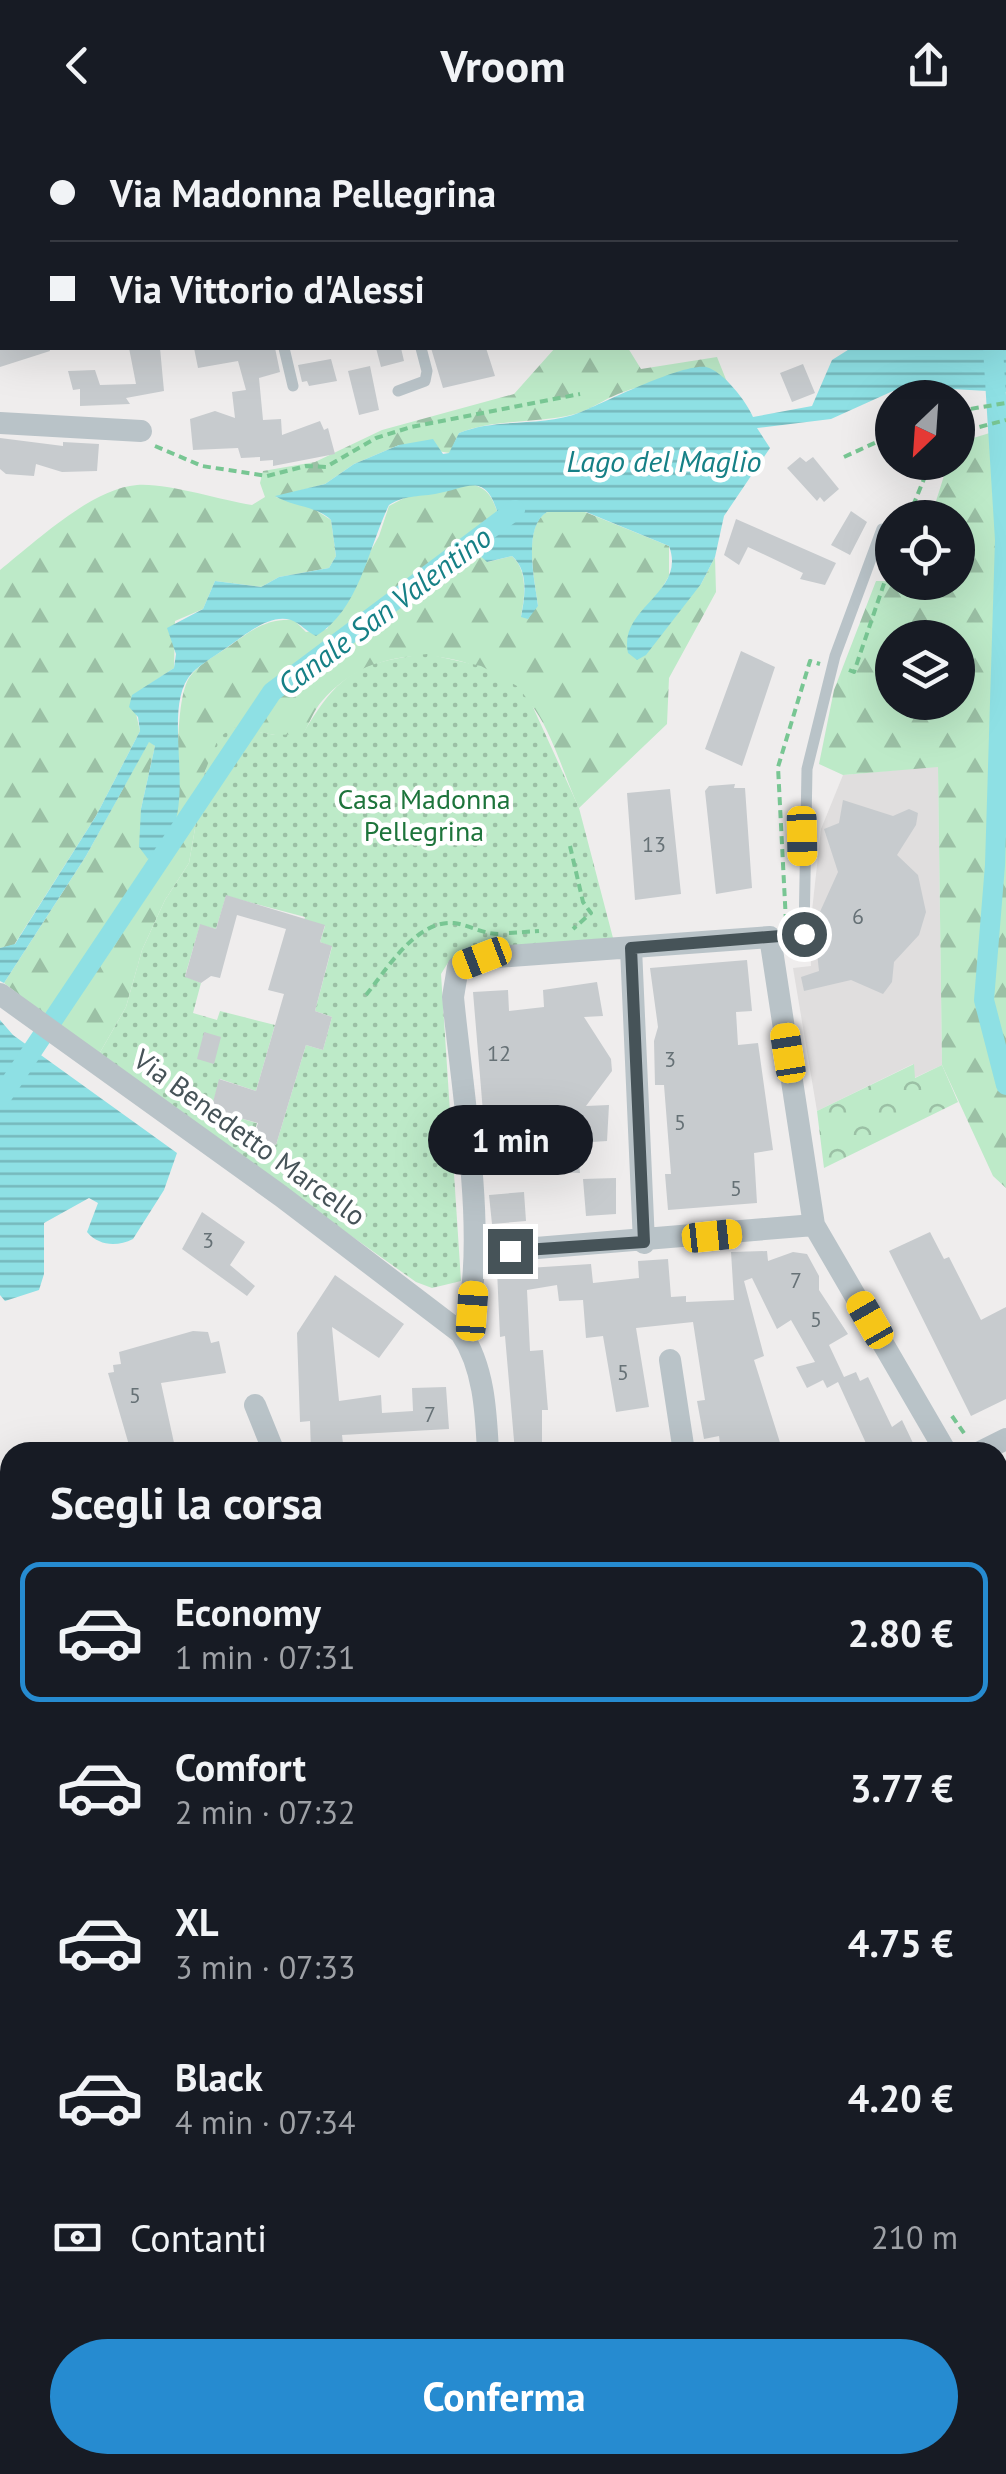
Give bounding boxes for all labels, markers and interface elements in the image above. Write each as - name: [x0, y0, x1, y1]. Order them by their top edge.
- text: Vroom: [441, 36, 565, 94]
- icon: back: [50, 38, 105, 93]
- icon: share: [901, 38, 956, 93]
- text: Via Madonna Pellegrina: [110, 168, 496, 217]
- text: Via Vittorio d'Alessi: [110, 264, 425, 313]
- north arrow: [875, 380, 975, 480]
- map controls: [875, 380, 975, 720]
- water label: Lago del Maglio: [567, 441, 761, 480]
- button: locate: [875, 500, 975, 600]
- water label: Canale San Valentino: [269, 517, 499, 703]
- button: layers: [875, 620, 975, 720]
- park label: Casa Madonna Pellegrina: [337, 780, 511, 849]
- car: [786, 806, 818, 866]
- house number: 13: [642, 830, 666, 858]
- house number: 6: [852, 902, 864, 930]
- route start: [782, 912, 827, 957]
- car: [449, 933, 515, 983]
- car: [768, 1021, 808, 1085]
- house number: 12: [487, 1039, 511, 1067]
- street label: Via Benedetto Marcello: [126, 1040, 374, 1234]
- house number: 3: [664, 1045, 676, 1073]
- callout: 1 min: [428, 1106, 592, 1176]
- house number: 5: [674, 1108, 686, 1136]
- text: 1 min: [471, 1119, 550, 1161]
- house number: 5: [730, 1174, 742, 1202]
- car: [681, 1218, 743, 1254]
- house number: 3: [202, 1226, 214, 1254]
- route end: [488, 1229, 533, 1274]
- house number: 7: [790, 1266, 802, 1294]
- car: [455, 1280, 489, 1342]
- car: [842, 1287, 898, 1353]
- house number: 5: [810, 1305, 822, 1333]
- house number: 5: [617, 1358, 629, 1386]
- house number: 5: [129, 1381, 141, 1409]
- house number: 7: [424, 1400, 436, 1428]
- text: Scegli la corsa: [50, 1473, 323, 1531]
- icon: car: [55, 1587, 145, 1677]
- text: Economy: [175, 1587, 321, 1636]
- text: 2.80 €: [848, 1608, 953, 1657]
- text: 1 min · 07:31: [175, 1636, 355, 1678]
- icon: car: [55, 1742, 145, 1832]
- text: Comfort: [175, 1742, 306, 1791]
- text: 3.77 €: [850, 1763, 953, 1812]
- text: 2 min · 07:32: [175, 1791, 355, 1833]
- icon: car: [55, 1897, 145, 1987]
- text: XL: [175, 1897, 219, 1946]
- text: 4.75 €: [848, 1918, 953, 1967]
- text: 3 min · 07:33: [175, 1946, 355, 1988]
- icon: car: [55, 2052, 145, 2142]
- text: Black: [175, 2052, 263, 2101]
- text: 4.20 €: [848, 2073, 953, 2122]
- text: 4 min · 07:34: [175, 2101, 355, 2143]
- icon: cash: [50, 2210, 105, 2265]
- text: Contanti: [130, 2213, 267, 2262]
- text: 210 m: [871, 2216, 958, 2258]
- button: Conferma: [50, 2339, 958, 2454]

